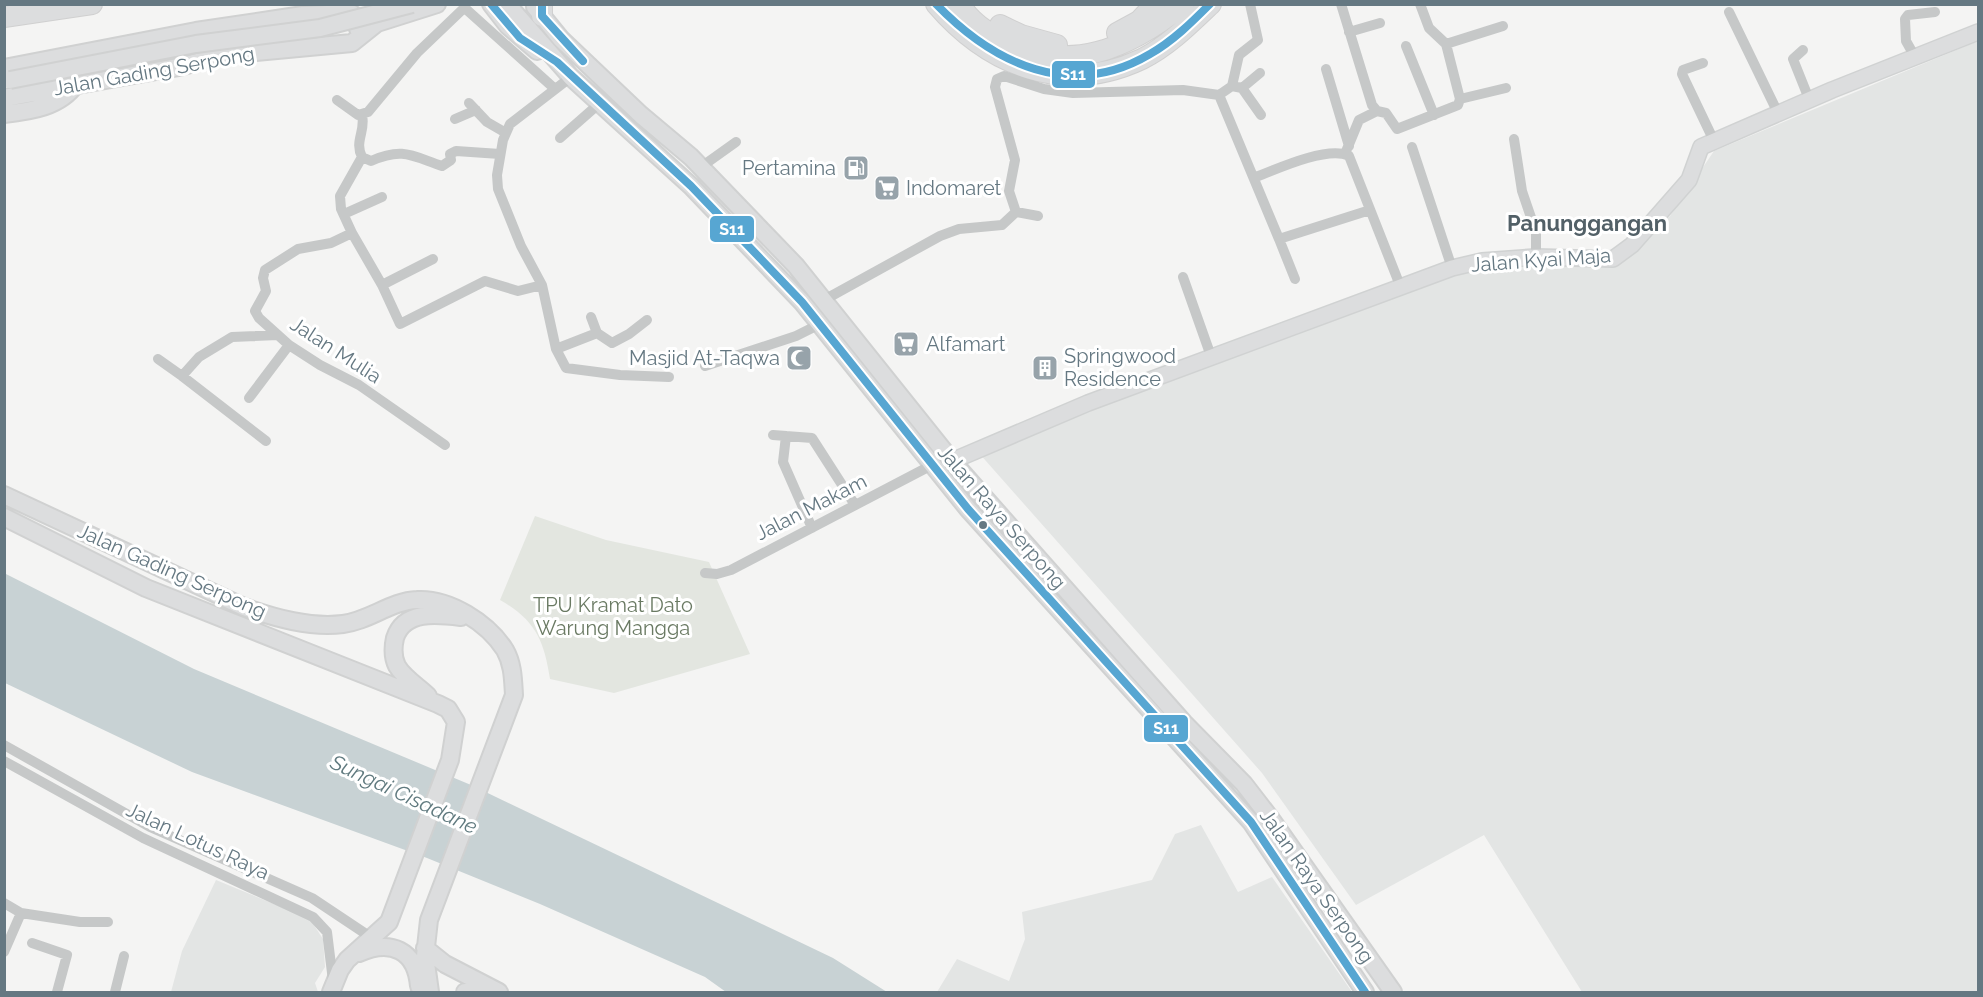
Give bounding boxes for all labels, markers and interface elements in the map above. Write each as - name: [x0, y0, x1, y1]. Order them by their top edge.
- street label: Jalan Gading Serpong: [52, 41, 256, 101]
- line badge: S11: [1051, 60, 1096, 89]
- text: S11: [1060, 65, 1086, 84]
- fuel station icon: Pertamina: [841, 153, 871, 183]
- place label: Pertamina: [742, 156, 836, 180]
- supermarket icon: Indomaret: [872, 173, 902, 203]
- place label: Indomaret: [906, 176, 1002, 200]
- district label: Panunggangan: [1507, 210, 1667, 236]
- line badge: S11: [709, 215, 755, 243]
- text: S11: [719, 220, 745, 239]
- street label: Jalan Kyai Maja: [1470, 243, 1612, 277]
- street label: Jalan Mulia: [286, 312, 386, 388]
- supermarket icon: Alfamart: [891, 329, 921, 359]
- place label: Alfamart: [926, 332, 1006, 356]
- mosque icon: Masjid At-Taqwa: [784, 343, 814, 373]
- place label: Springwood Residence: [1064, 344, 1176, 391]
- place label: Masjid At-Taqwa: [629, 346, 780, 370]
- building icon: Springwood Residence: [1030, 353, 1060, 383]
- street label: Jalan Raya Serpong: [933, 440, 1071, 594]
- street label: Jalan Makam: [751, 469, 871, 545]
- street label: Jalan Gading Serpong: [74, 519, 270, 623]
- unlabelled marker: [977, 519, 989, 531]
- park label: TPU Kramat Dato Warung Mangga: [533, 593, 693, 640]
- line badge: S11: [1143, 714, 1189, 743]
- text: S11: [1153, 719, 1179, 738]
- water label: Sungai Cisadane: [326, 749, 481, 839]
- street label: Jalan Lotus Raya: [123, 797, 273, 885]
- street label: Jalan Raya Serpong: [1255, 804, 1379, 968]

